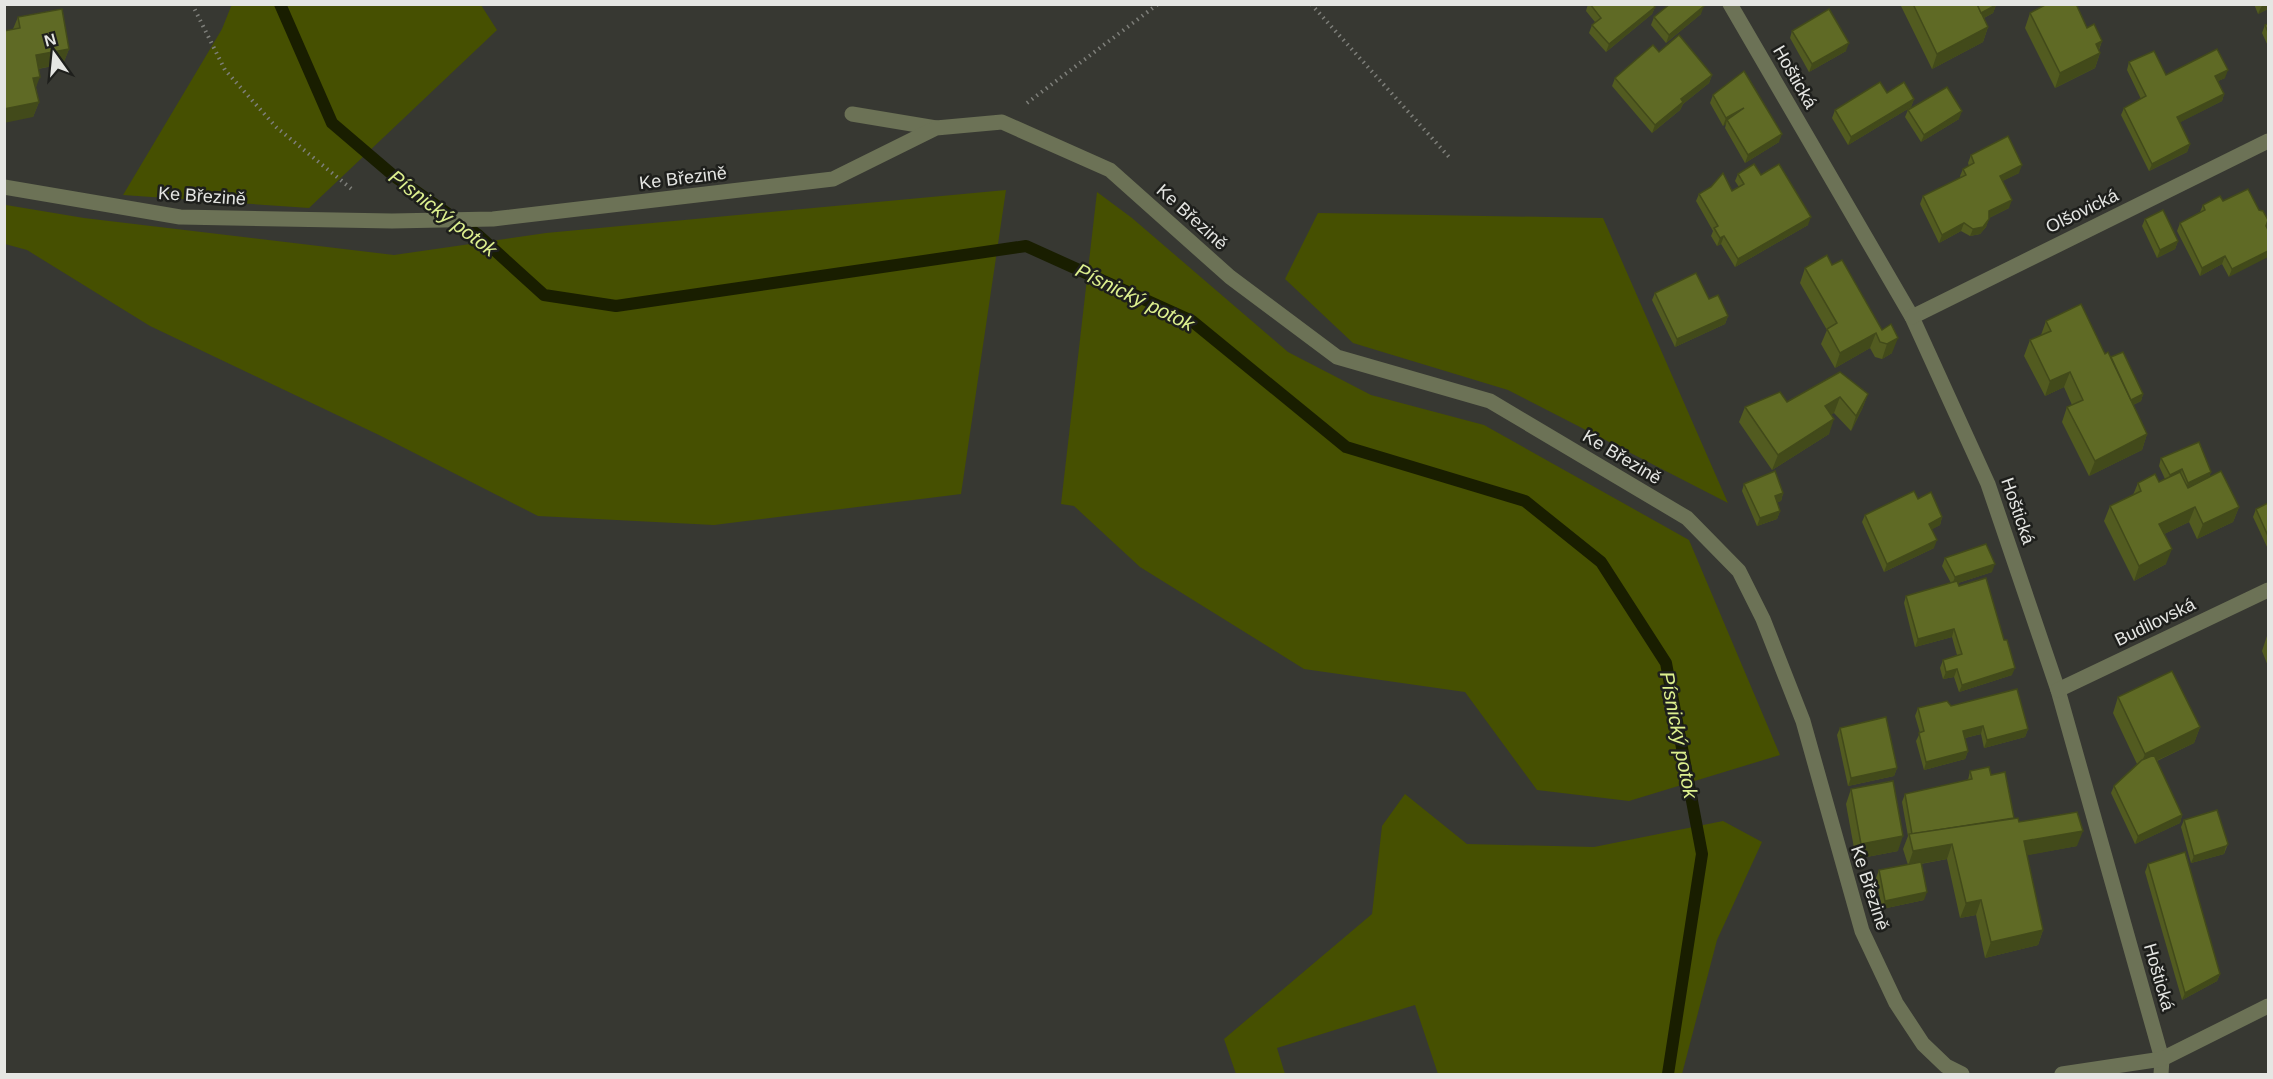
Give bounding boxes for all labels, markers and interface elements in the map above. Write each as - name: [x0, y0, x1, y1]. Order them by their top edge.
- north arrow: [24, 24, 84, 84]
- text: N: [42, 30, 58, 50]
- street label: Hoštická: [1769, 42, 1821, 113]
- street label: Ke Březině: [638, 163, 728, 193]
- water label: Písnický potok: [385, 165, 502, 261]
- street label: Ke Březině: [1153, 180, 1231, 254]
- street label: Ke Březině: [157, 183, 247, 209]
- street label: Olšovická: [2043, 184, 2122, 237]
- water label: Písnický potok: [1072, 259, 1199, 336]
- street label: Ke Březině: [1579, 426, 1665, 488]
- street label: Hoštická: [1997, 475, 2039, 548]
- street label: Budilovská: [2111, 593, 2199, 650]
- water label: Písnický potok: [1656, 670, 1702, 801]
- street label: Ke Březině: [1847, 843, 1893, 933]
- street label: Hoštická: [2140, 941, 2178, 1014]

